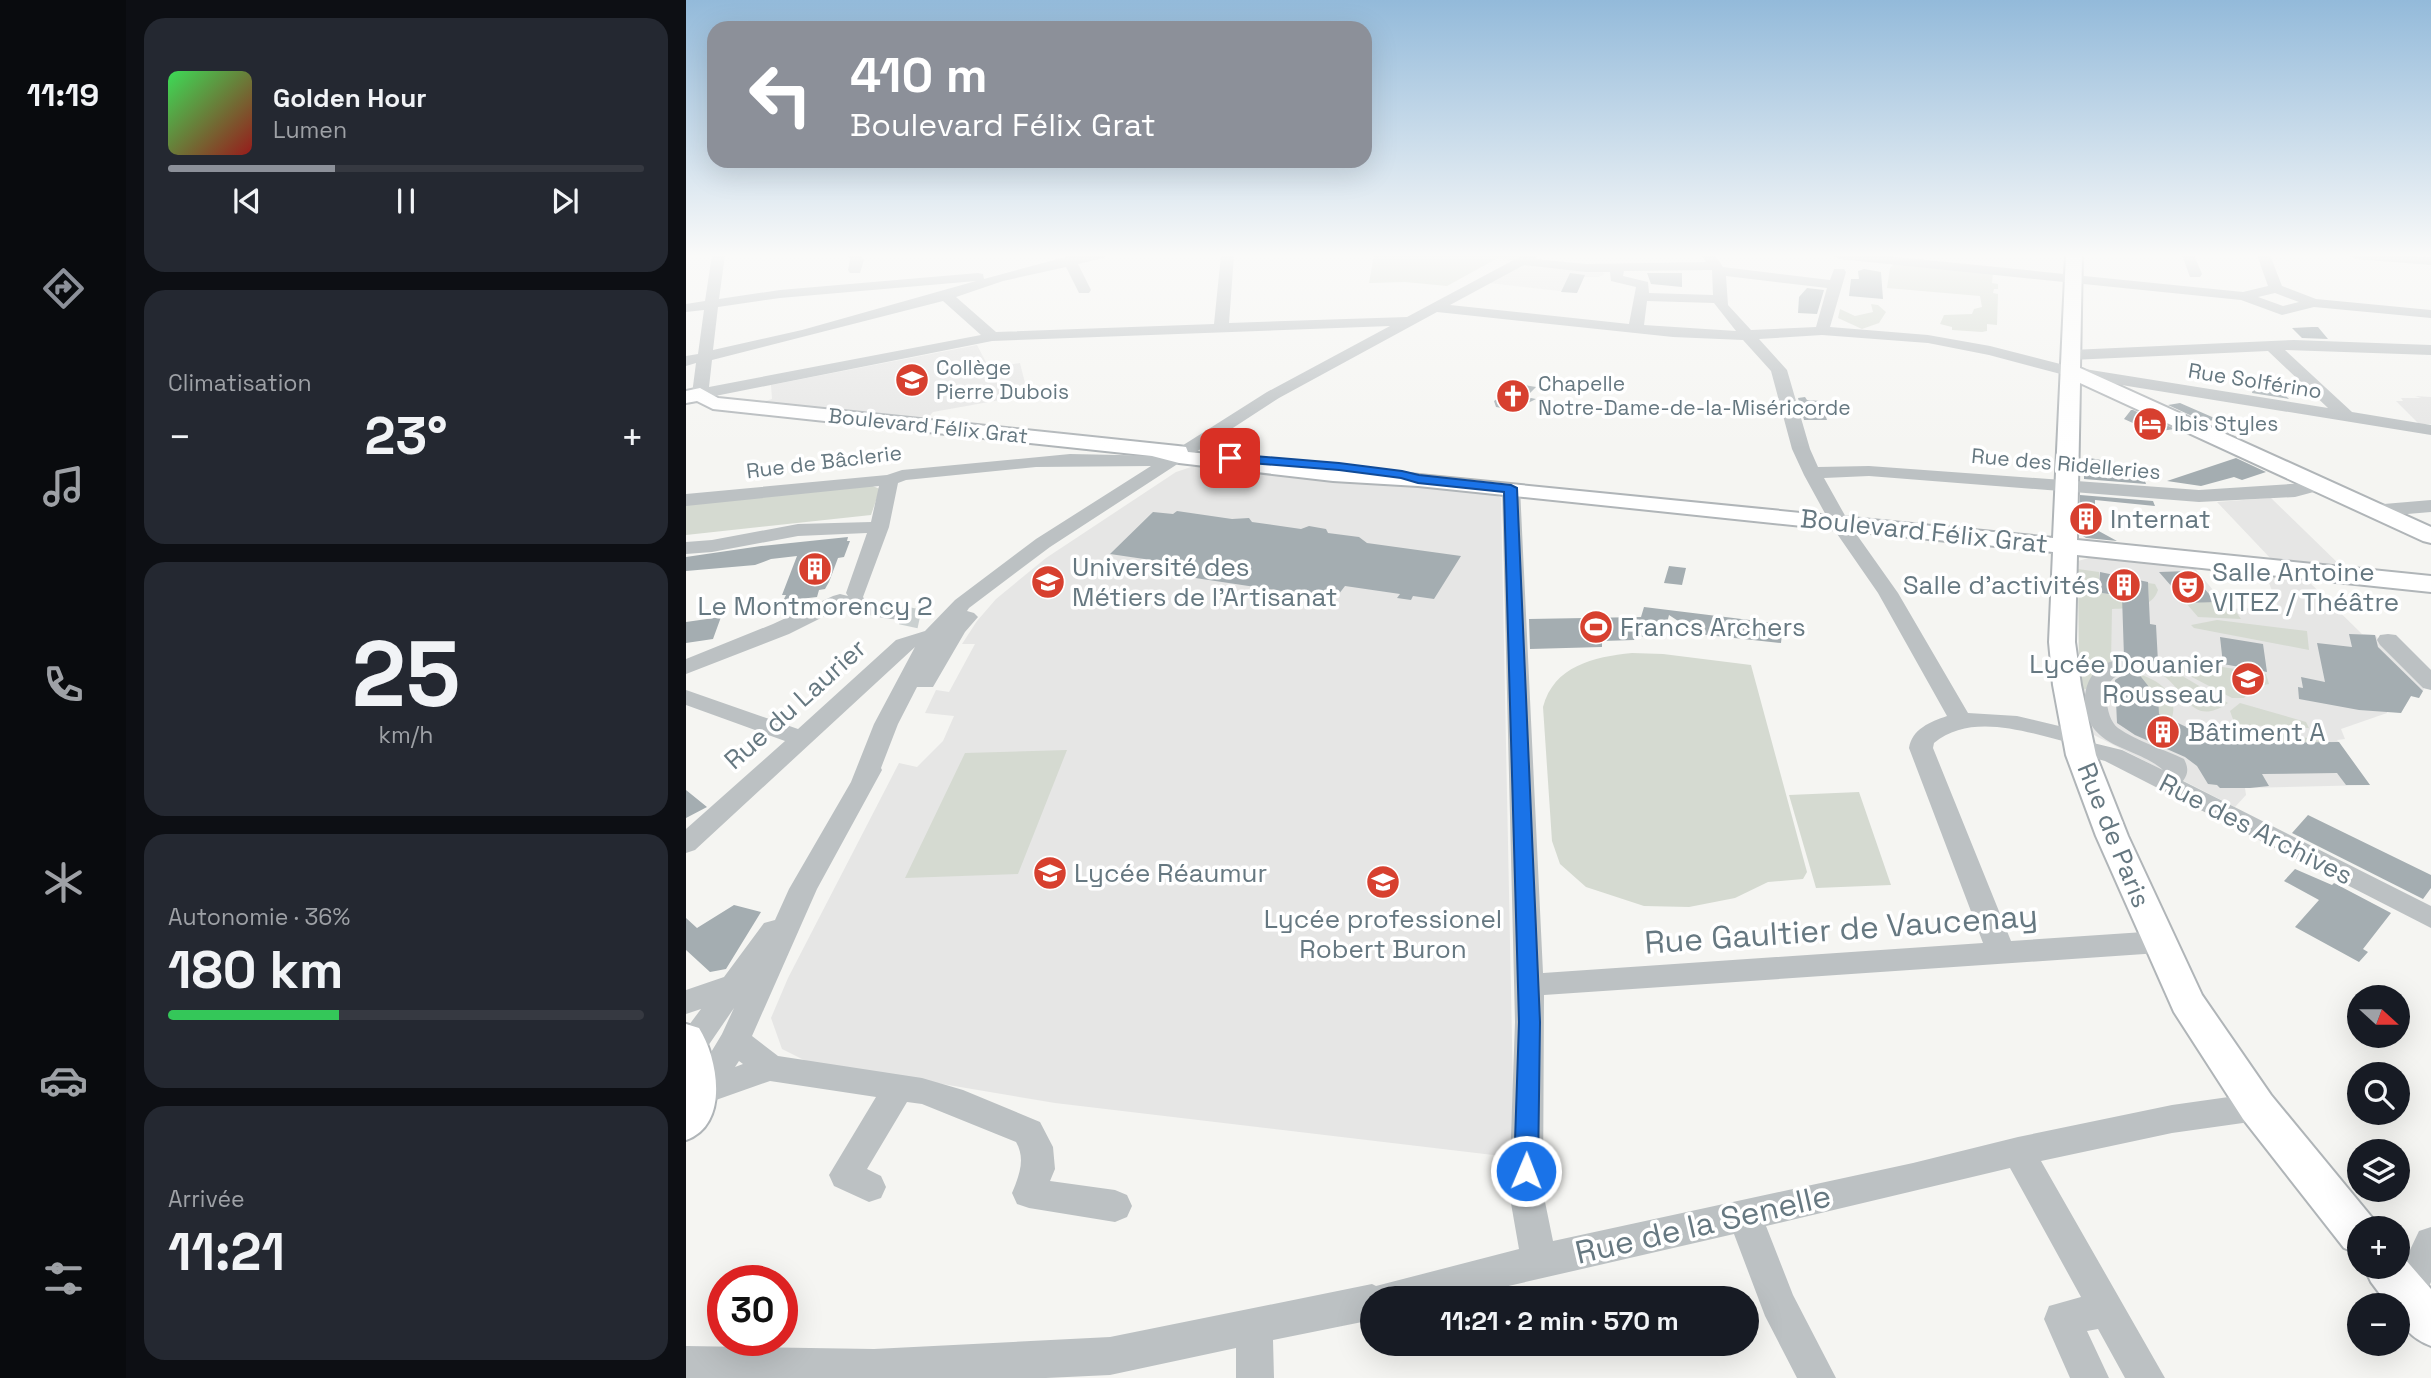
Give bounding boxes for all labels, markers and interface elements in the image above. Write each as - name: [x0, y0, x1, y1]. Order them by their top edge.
- text: 410 m: [850, 44, 988, 106]
- icon: left: [735, 49, 826, 140]
- text: 11:19: [27, 75, 99, 115]
- text: Golden Hour: [273, 81, 427, 115]
- text: Boulevard Félix Grat: [850, 105, 1156, 145]
- text: Lumen: [273, 115, 347, 145]
- icon: previous: [228, 182, 266, 220]
- icon: pause: [387, 182, 425, 220]
- icon: next: [546, 182, 584, 220]
- icon: directions: [39, 264, 88, 313]
- place label: Collège Pierre Dubois: [936, 354, 1069, 405]
- street label: Rue Solférino: [2186, 357, 2324, 404]
- school or university icon: Collège Pierre Dubois: [893, 361, 931, 399]
- text: Climatisation: [168, 368, 312, 398]
- place label: Chapelle Notre-Dame-de-la-Miséricorde: [1538, 370, 1851, 421]
- church icon: Chapelle Notre-Dame-de-la-Miséricorde: [1494, 377, 1532, 415]
- street label: Boulevard Félix Grat: [827, 402, 1029, 449]
- text: 23°: [365, 403, 448, 469]
- hotel icon: Ibis Styles: [2131, 405, 2169, 443]
- place label: Ibis Styles: [2174, 410, 2278, 437]
- text: −: [168, 413, 192, 461]
- text: +: [620, 413, 644, 461]
- pin: [1200, 428, 1260, 488]
- street label: Rue de Bâclerie: [745, 439, 903, 484]
- icon: arrive: [1211, 439, 1249, 477]
- street label: Rue des Ridelleries: [1970, 442, 2162, 485]
- icon: music: [39, 462, 88, 511]
- building icon: Internat: [2067, 500, 2105, 538]
- street label: Boulevard Félix Grat: [1799, 501, 2049, 561]
- place label: Internat: [2110, 502, 2211, 536]
- building icon: Le Montmorency 2: [796, 550, 834, 588]
- place label: Université des Métiers de l'Artisanat: [1072, 550, 1338, 614]
- place label: Salle Antoine VITEZ / Théâtre: [2212, 555, 2399, 619]
- school or university icon: Université des Métiers de l'Artisanat: [1029, 563, 1067, 601]
- building icon: Salle d'activités: [2105, 566, 2143, 604]
- place label: Salle d'activités: [1903, 568, 2100, 602]
- theatre icon: Salle Antoine VITEZ / Théâtre: [2169, 568, 2207, 606]
- place label: Le Montmorency 2: [697, 589, 933, 623]
- sports icon: Francs Archers: [1577, 608, 1615, 646]
- place label: Francs Archers: [1620, 610, 1806, 644]
- text: 25: [352, 616, 460, 733]
- street label: Rue du Laurier: [717, 631, 873, 777]
- place label: Lycée Douanier Rousseau: [2029, 647, 2224, 711]
- icon: phone: [39, 660, 88, 709]
- school or university icon: Lycée Douanier Rousseau: [2229, 660, 2267, 698]
- building icon: Bâtiment A: [2144, 713, 2182, 751]
- place label: Bâtiment A: [2188, 715, 2326, 749]
- text: km/h: [379, 720, 433, 750]
- street label: Rue de Paris: [2070, 758, 2158, 912]
- street label: Rue des Archives: [2154, 766, 2358, 892]
- school or university icon: Lycée Réaumur: [1031, 854, 1069, 892]
- place label: Lycée Réaumur: [1074, 856, 1267, 890]
- icon: climate: [39, 858, 88, 907]
- school or university icon: Lycée professionel Robert Buron: [1364, 863, 1402, 901]
- street label: Rue Gaultier de Vaucenay: [1643, 895, 2039, 963]
- text: Autonomie · 36%: [168, 902, 350, 932]
- place label: Lycée professionel Robert Buron: [1264, 902, 1502, 966]
- text: 180 km: [168, 937, 343, 1003]
- north arrow: [2347, 985, 2410, 1048]
- map controls: [2347, 985, 2410, 1356]
- icon: car: [39, 1056, 88, 1105]
- button: search: [2347, 1062, 2410, 1125]
- position arrow: [1489, 1134, 1563, 1208]
- button: layers: [2347, 1139, 2410, 1202]
- street label: Rue de la Senelle: [1571, 1175, 1835, 1273]
- text: Arrivée: [168, 1184, 245, 1214]
- button: +: [2347, 1216, 2410, 1279]
- text: 11:21: [168, 1219, 285, 1285]
- icon: filters: [39, 1254, 88, 1303]
- speed limit sign: 30: [707, 1265, 798, 1356]
- button: −: [2347, 1293, 2410, 1356]
- text: 11:21 · 2 min · 570 m: [1440, 1304, 1679, 1338]

